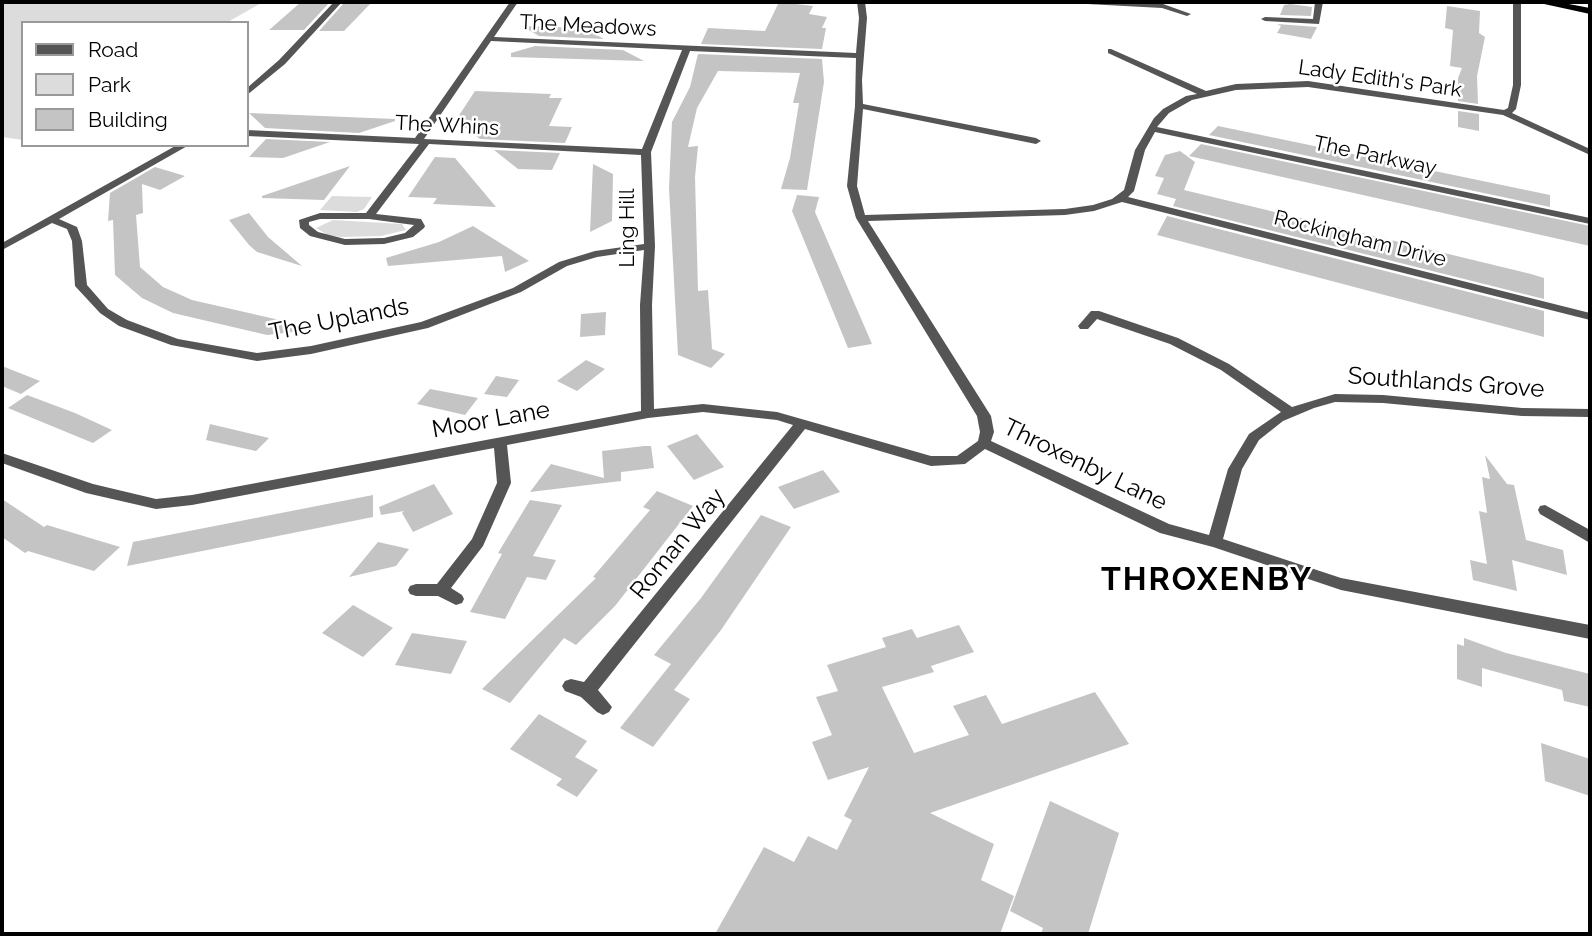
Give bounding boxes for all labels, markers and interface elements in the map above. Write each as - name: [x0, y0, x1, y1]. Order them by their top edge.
- street label: The Meadows: [519, 10, 657, 42]
- legend: [21, 21, 248, 147]
- text: Road: [88, 37, 138, 62]
- street label: Lady Edith's Park: [1297, 55, 1463, 103]
- text: Park: [88, 72, 131, 97]
- text: Building: [88, 107, 168, 132]
- street label: The Whins: [394, 111, 500, 141]
- street label: The Parkway: [1311, 131, 1439, 181]
- street label: Ling Hill: [615, 189, 641, 267]
- street label: Rockingham Drive: [1271, 205, 1449, 273]
- street label: The Uplands: [267, 292, 411, 348]
- street label: Southlands Grove: [1347, 362, 1545, 404]
- street label: Moor Lane: [430, 395, 552, 445]
- street label: Throxenby Lane: [998, 413, 1172, 517]
- street label: Roman Way: [625, 483, 731, 605]
- district label: THROXENBY: [1102, 561, 1312, 599]

